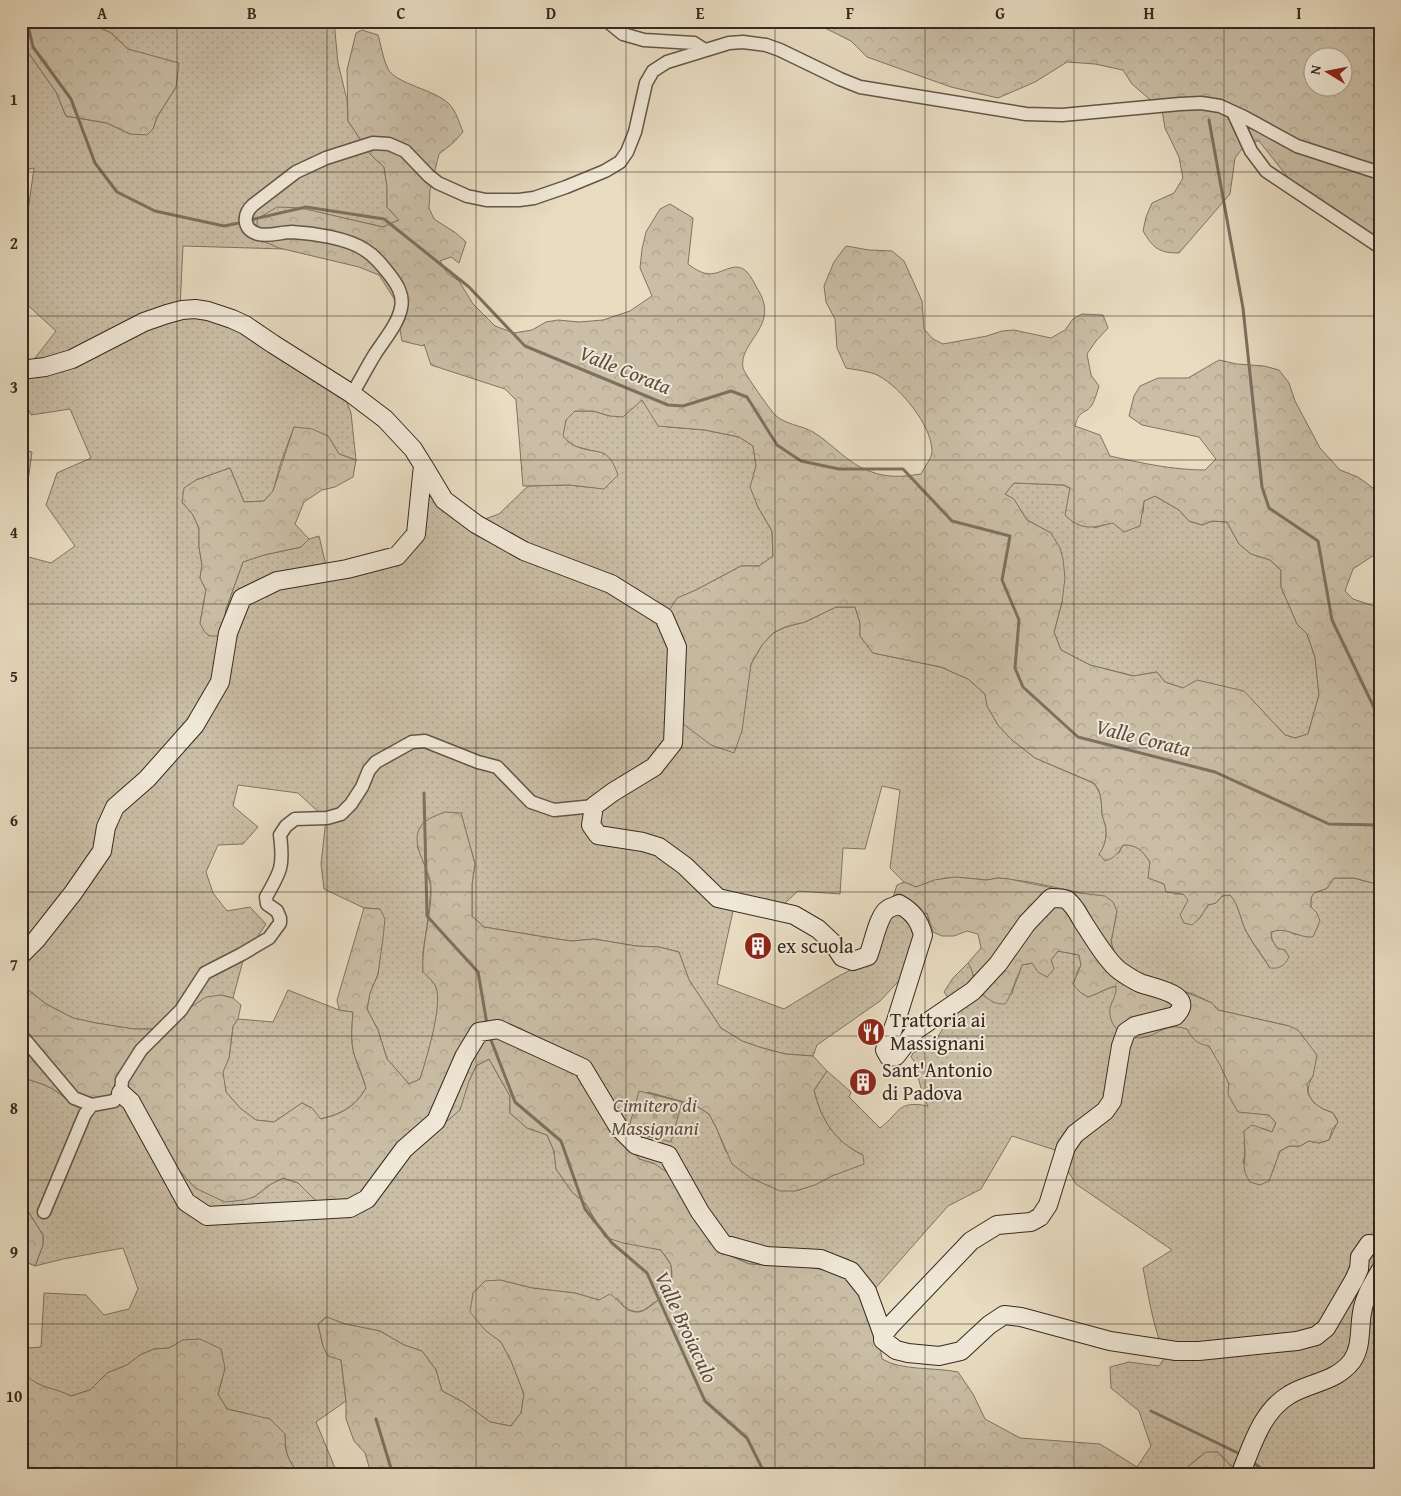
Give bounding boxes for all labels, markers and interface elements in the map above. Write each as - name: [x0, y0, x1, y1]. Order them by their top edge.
- text: A: [97, 1, 108, 25]
- text: B: [247, 1, 257, 25]
- text: C: [396, 1, 406, 25]
- text: D: [546, 1, 556, 25]
- text: E: [696, 1, 705, 25]
- text: F: [846, 1, 854, 25]
- text: G: [995, 1, 1005, 25]
- text: H: [1143, 1, 1155, 25]
- text: I: [1296, 1, 1302, 25]
- north arrow: [1304, 48, 1354, 98]
- text: N: [1305, 63, 1326, 76]
- text: 1: [10, 87, 18, 111]
- text: 2: [10, 231, 18, 255]
- water label: Valle Corata: [574, 337, 676, 402]
- text: 3: [10, 375, 18, 399]
- text: 4: [10, 520, 18, 544]
- text: 5: [10, 664, 18, 688]
- water label: Valle Corata: [1092, 711, 1194, 764]
- text: 6: [10, 808, 18, 832]
- building icon: ex scuola: [743, 931, 773, 961]
- place label: ex scuola: [777, 931, 854, 960]
- text: 7: [10, 952, 18, 976]
- place label: Trattoria ai Massignani: [890, 1005, 986, 1057]
- restaurant icon: Trattoria ai Massignani: [856, 1017, 886, 1047]
- place label: Sant'Antonio di Padova: [882, 1055, 992, 1107]
- building icon: Sant'Antonio di Padova: [848, 1067, 878, 1097]
- park label: Cimitero di Massignani: [611, 1090, 699, 1142]
- text: 8: [10, 1096, 18, 1120]
- text: 9: [10, 1240, 18, 1264]
- water label: Valle Broiaculo: [647, 1266, 726, 1388]
- text: 10: [6, 1384, 22, 1408]

